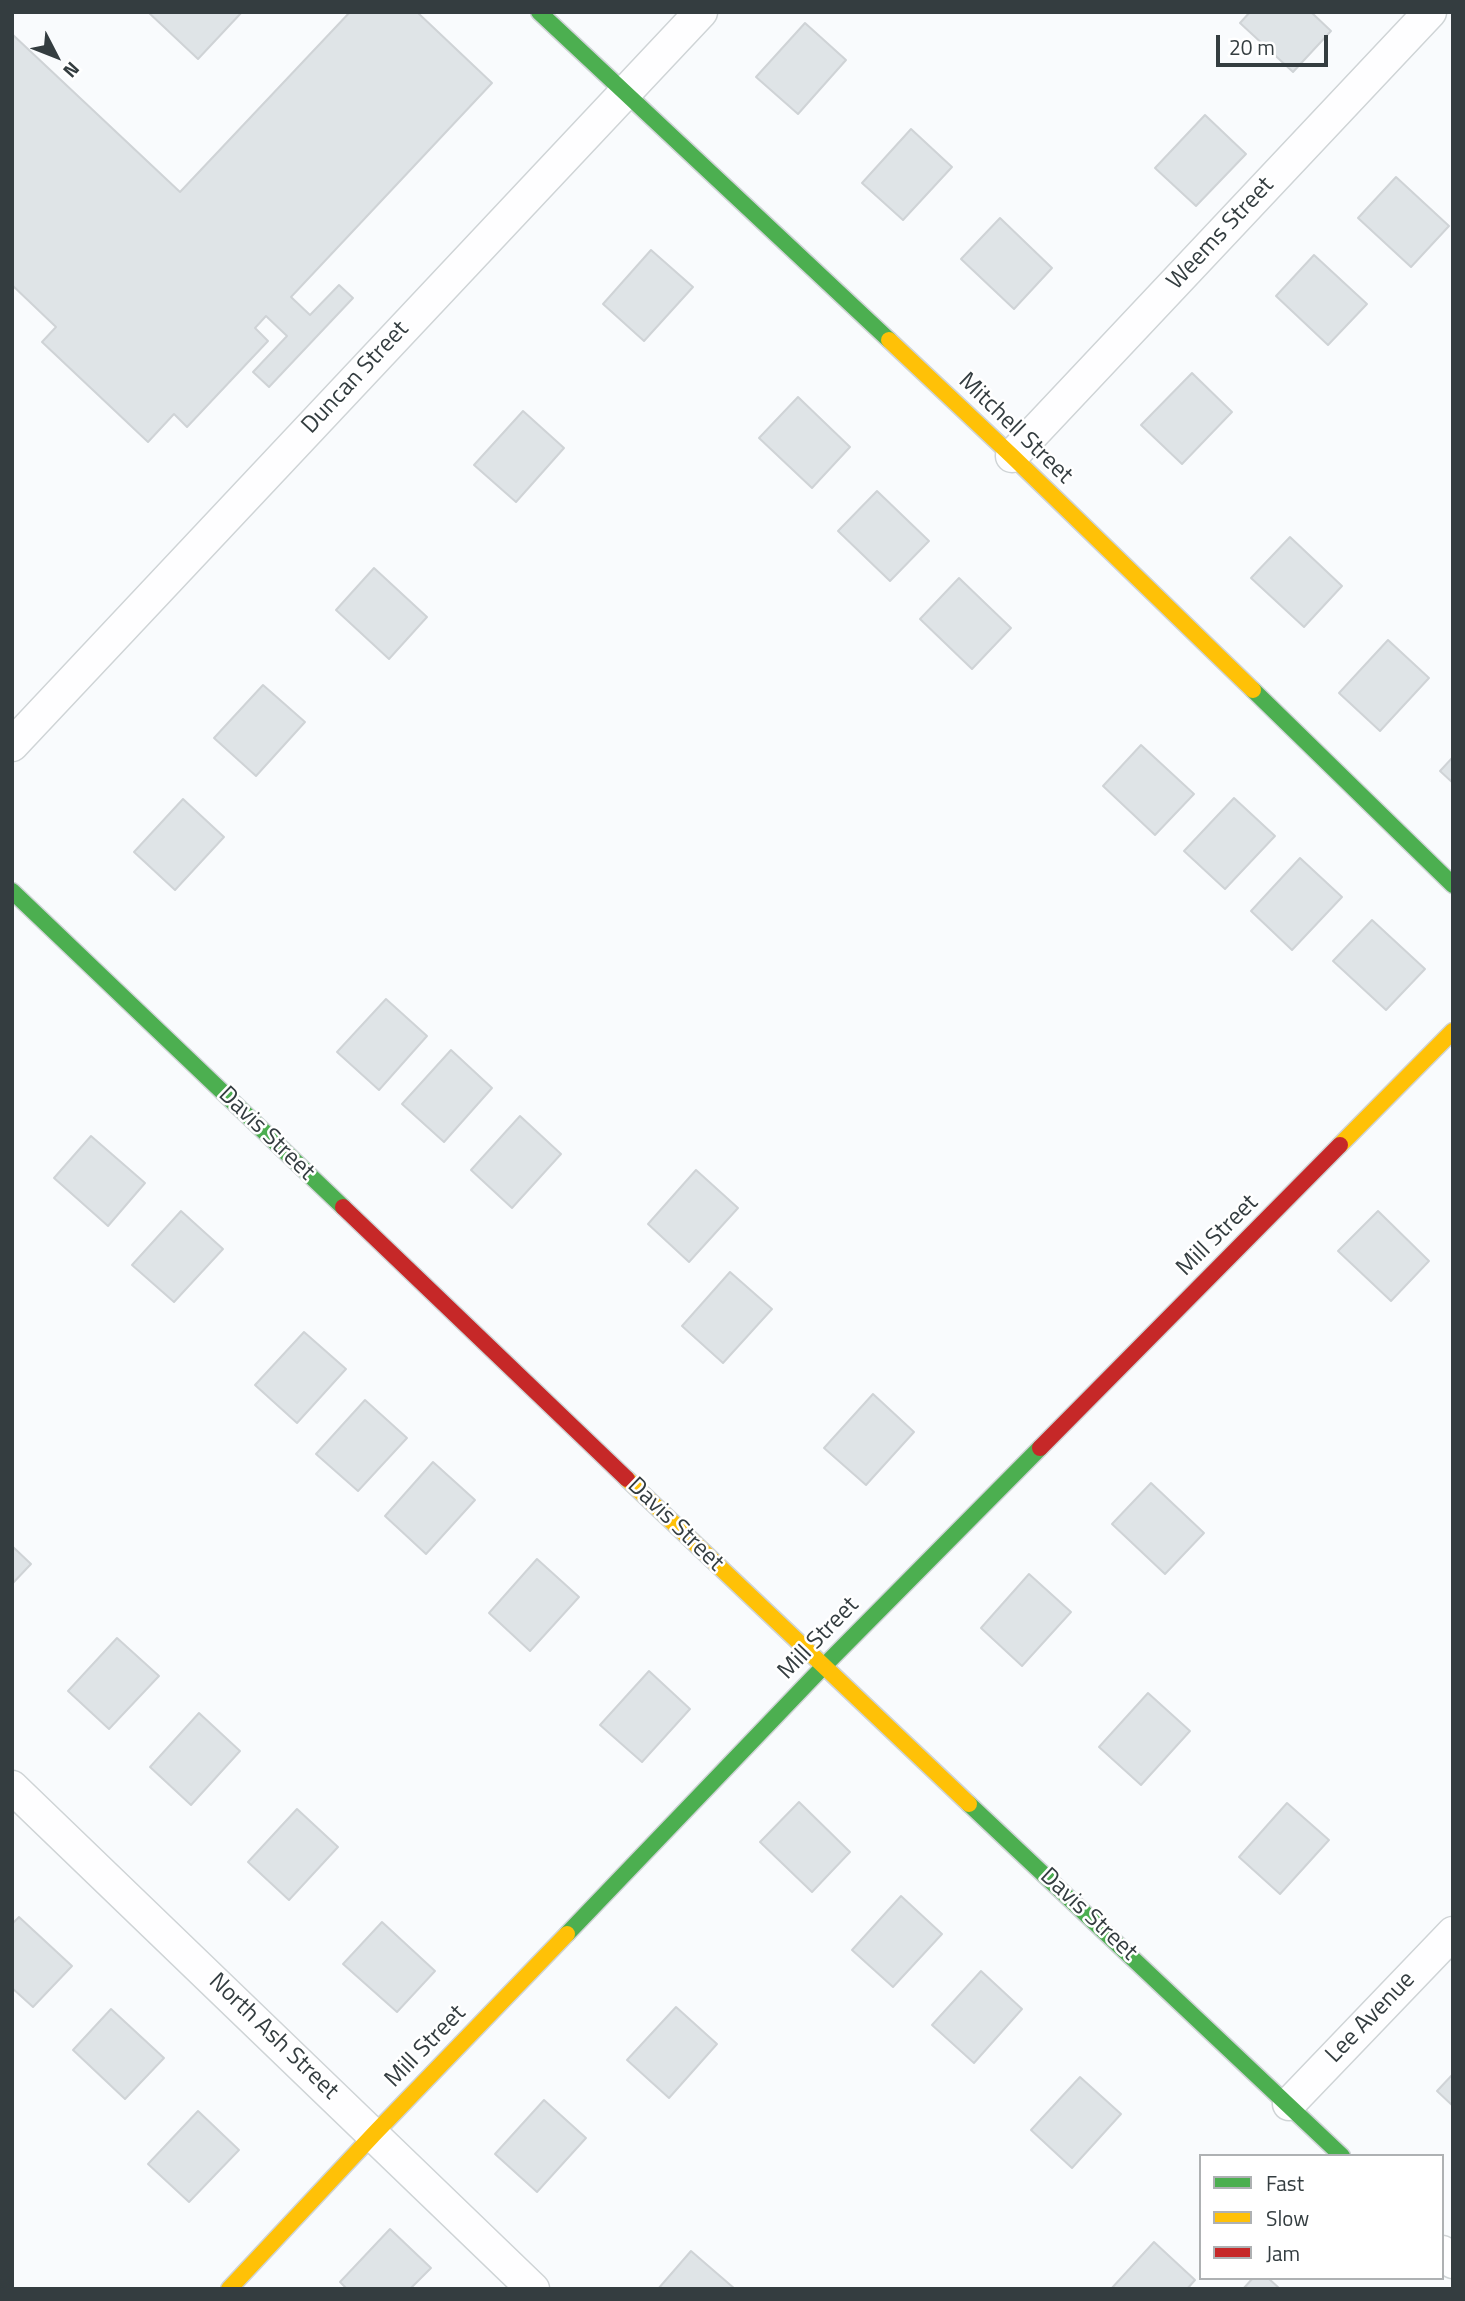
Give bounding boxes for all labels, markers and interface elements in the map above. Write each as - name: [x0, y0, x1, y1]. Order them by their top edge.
- north arrow: [21, 21, 91, 91]
- scale bar: [1220, 21, 1332, 65]
- text: 20 m: [1229, 31, 1275, 63]
- text: N: [57, 56, 87, 85]
- street label: Weems Street: [1162, 172, 1280, 296]
- street label: Duncan Street: [296, 316, 416, 440]
- street label: Mitchell Street: [952, 367, 1078, 491]
- street label: Davis Street: [212, 1081, 320, 1187]
- street label: Mill Street: [1171, 1189, 1265, 1283]
- street label: Davis Street: [621, 1472, 729, 1578]
- street label: Mill Street: [773, 1592, 865, 1686]
- street label: Davis Street: [1033, 1863, 1143, 1967]
- street label: Lee Avenue: [1320, 1966, 1422, 2070]
- street label: North Ash Street: [202, 1968, 344, 2106]
- street label: Mill Street: [380, 2000, 472, 2094]
- legend: [1199, 2154, 1444, 2280]
- text: Fast: [1266, 2167, 1304, 2199]
- text: Slow: [1266, 2202, 1309, 2234]
- text: Jam: [1266, 2237, 1300, 2269]

